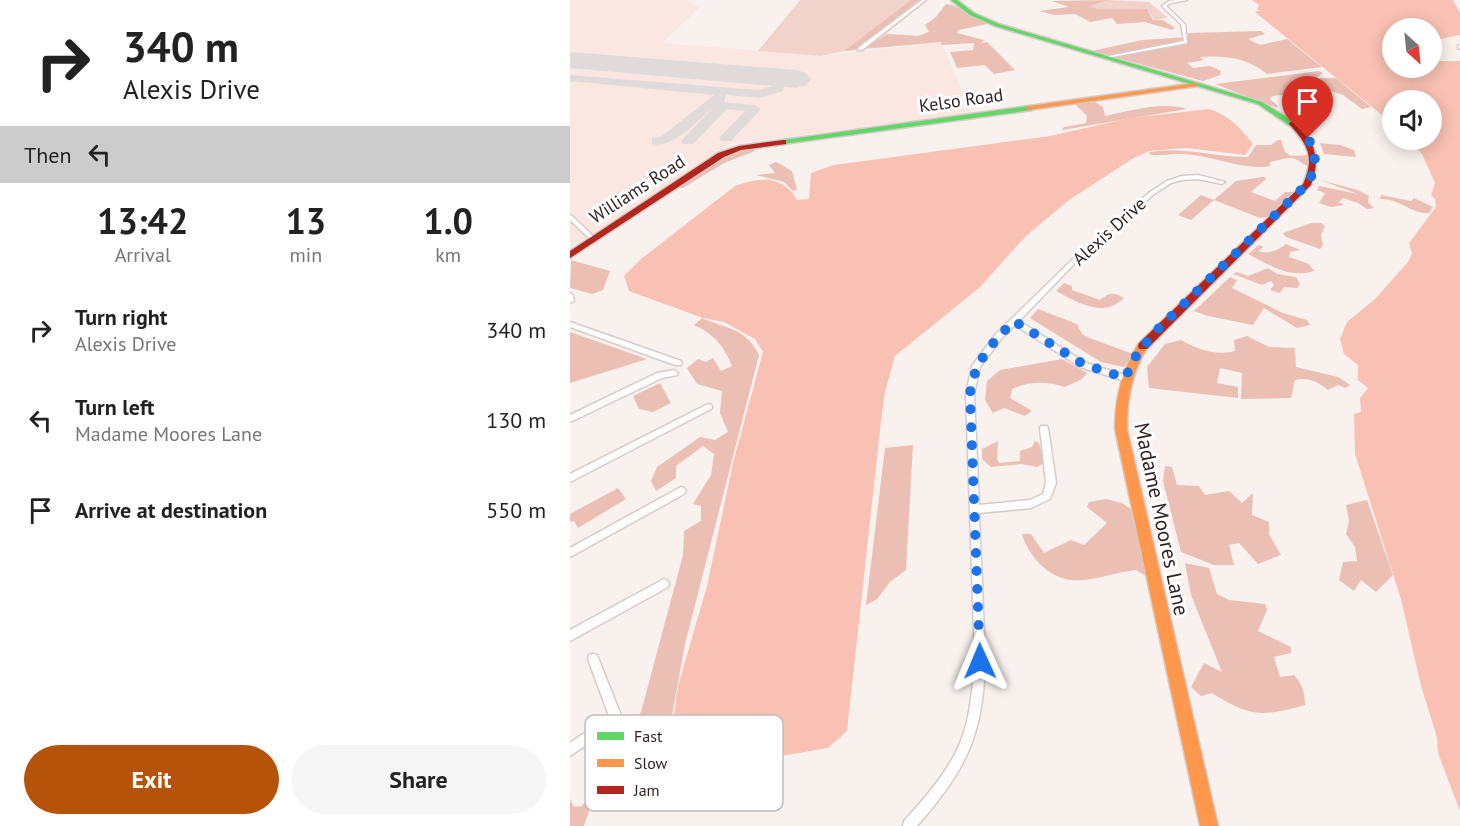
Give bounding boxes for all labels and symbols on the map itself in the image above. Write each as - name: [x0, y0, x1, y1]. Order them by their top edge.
- north arrow: [1382, 18, 1442, 78]
- pin: [1282, 76, 1333, 138]
- street label: Kelso Road: [917, 83, 1005, 117]
- street label: Williams Road: [585, 150, 689, 228]
- street label: Alexis Drive: [1067, 192, 1151, 270]
- street label: Madame Moores Lane: [1128, 420, 1196, 618]
- position arrow: [948, 629, 1012, 693]
- legend: [585, 715, 783, 811]
- text: Fast: [634, 726, 663, 746]
- text: Slow: [634, 753, 668, 773]
- text: Jam: [633, 780, 660, 800]

